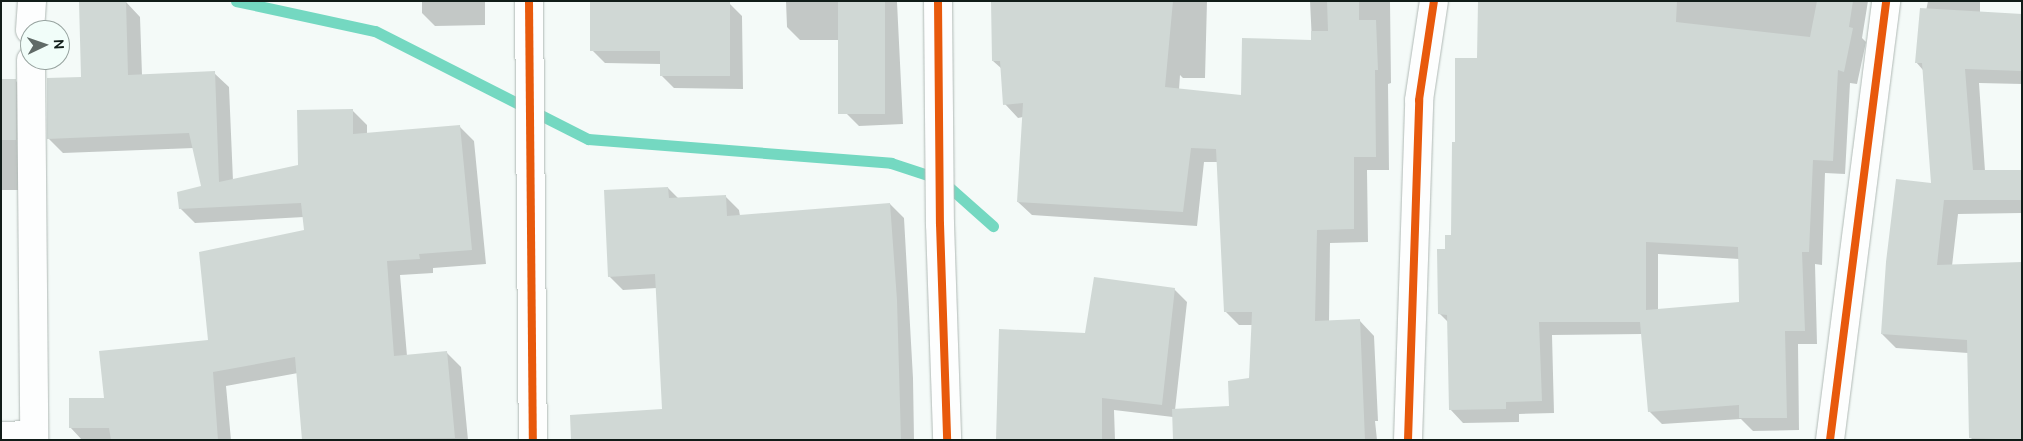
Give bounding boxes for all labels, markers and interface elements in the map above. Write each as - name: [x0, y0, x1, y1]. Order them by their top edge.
- north arrow: [20, 20, 70, 70]
- text: N: [51, 39, 67, 50]

